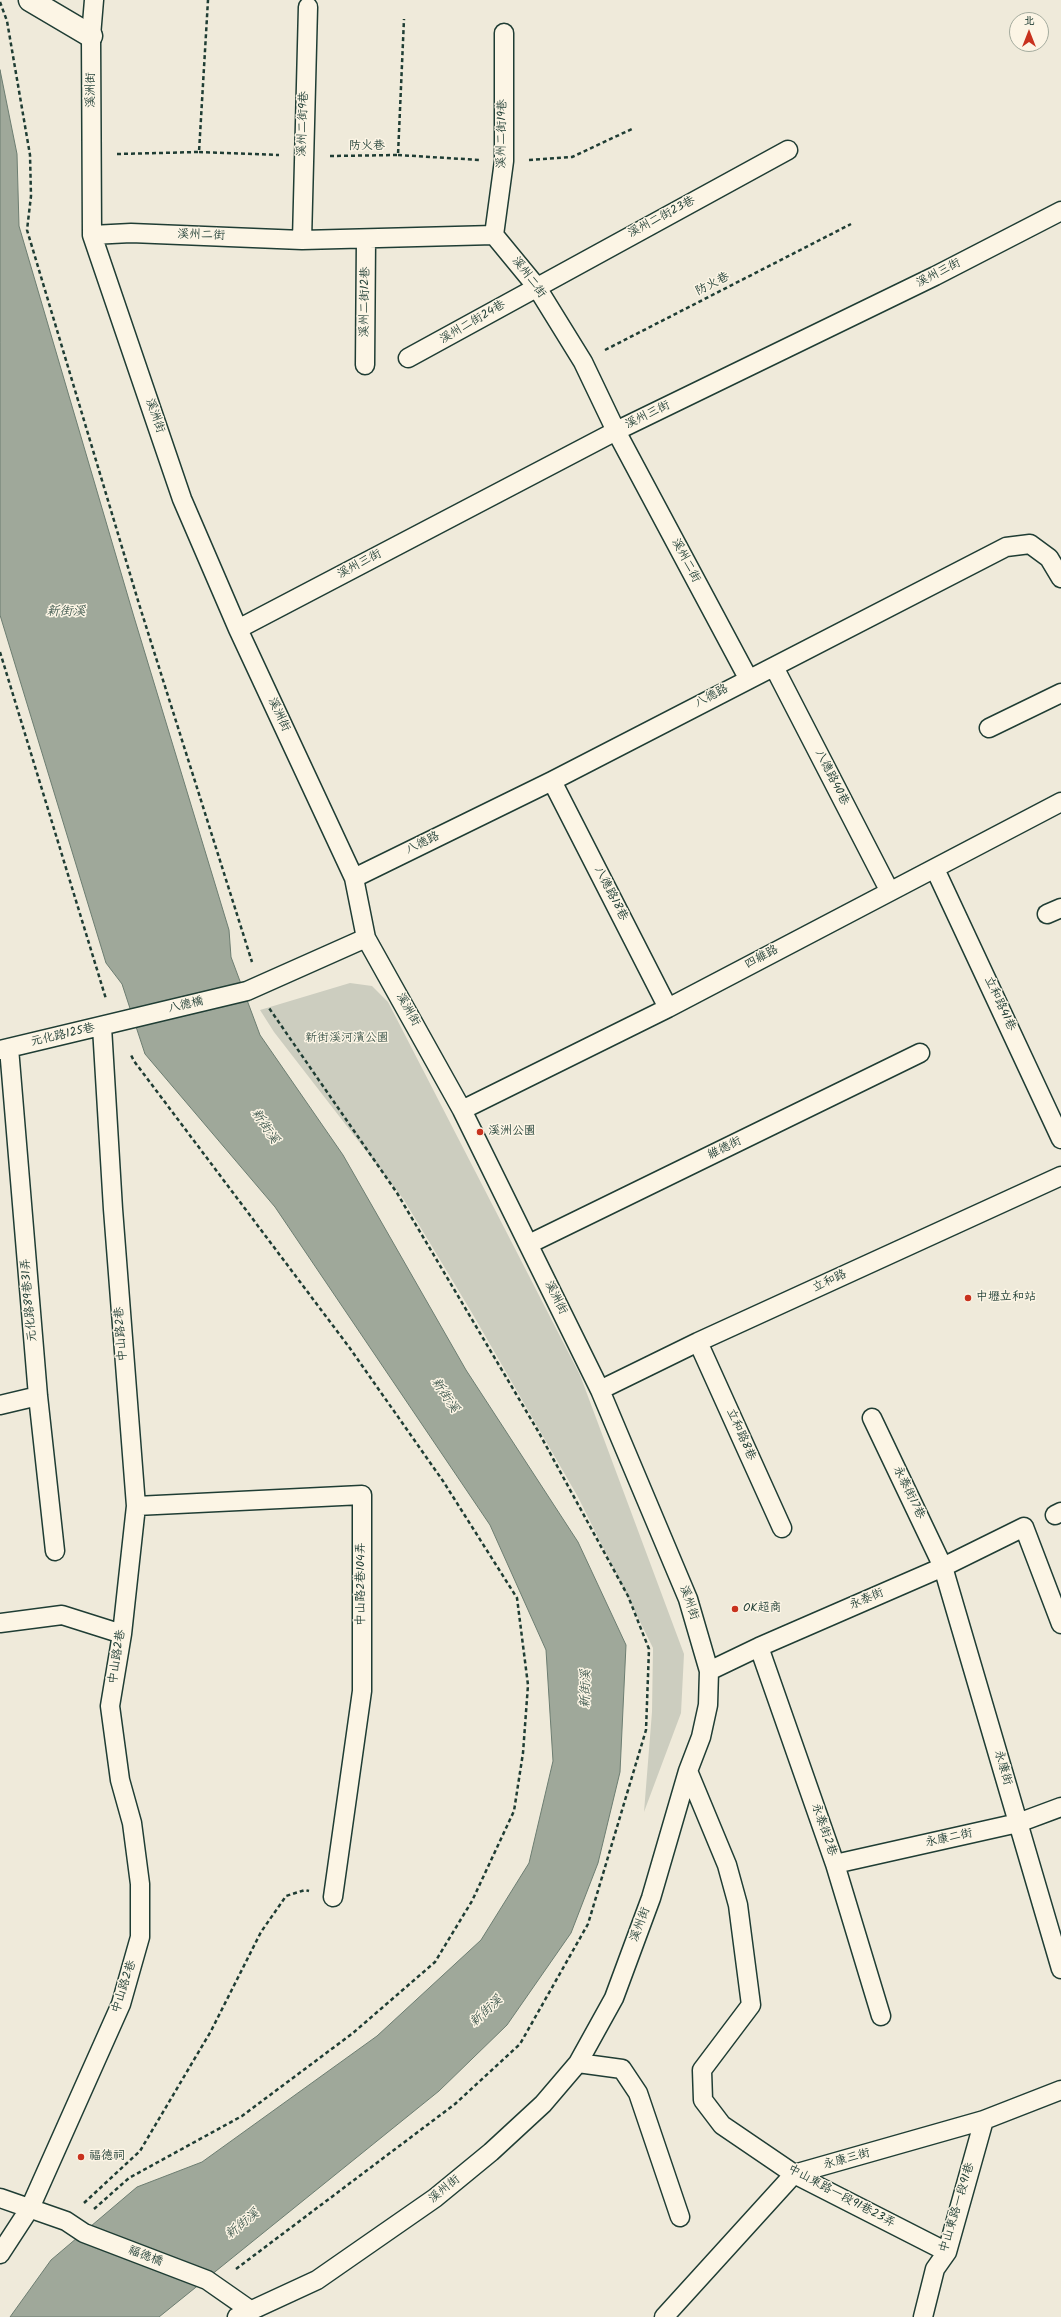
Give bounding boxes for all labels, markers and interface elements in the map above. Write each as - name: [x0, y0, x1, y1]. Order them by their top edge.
- north arrow: [1009, 12, 1049, 52]
- text: 北: [1024, 12, 1035, 30]
- street label: 溪洲街: [85, 72, 99, 108]
- street label: 溪州二街9巷: [296, 91, 312, 157]
- street label: 溪州二街19巷: [495, 99, 511, 169]
- street label: 防火巷: [349, 139, 385, 155]
- street label: 溪州二街23巷: [626, 194, 698, 242]
- street label: 溪州二街: [177, 228, 225, 244]
- street label: 溪州二街: [508, 254, 548, 302]
- street label: 溪州三街: [914, 257, 964, 291]
- street label: 溪州二街12巷: [358, 267, 374, 337]
- street label: 防火巷: [694, 270, 732, 300]
- street label: 溪州二街24巷: [438, 298, 508, 348]
- street label: 溪洲街: [141, 397, 167, 435]
- street label: 溪州三街: [623, 399, 673, 433]
- street label: 溪州二街: [667, 536, 703, 586]
- street label: 溪州三街: [335, 547, 385, 583]
- water label: 新街溪: [47, 605, 85, 621]
- street label: 八德路: [693, 682, 731, 712]
- street label: 溪洲街: [264, 696, 292, 734]
- street label: 八德路40巷: [811, 748, 851, 808]
- street label: 八德路: [404, 830, 442, 858]
- street label: 八德路18巷: [590, 864, 630, 924]
- street label: 四維路: [743, 943, 781, 973]
- street label: 立和路41巷: [980, 975, 1018, 1033]
- street label: 溪洲街: [392, 991, 422, 1029]
- street label: 八德橋: [167, 995, 205, 1017]
- street label: 元化路125巷: [30, 1022, 96, 1050]
- park label: 新街溪河濱公園: [305, 1032, 389, 1046]
- water label: 新街溪: [247, 1106, 281, 1148]
- place label: 溪洲公園: [488, 1125, 536, 1139]
- marker: 溪洲公園: [475, 1127, 485, 1137]
- street label: 維德街: [706, 1135, 744, 1163]
- street label: 元化路89巷31弄: [19, 1258, 41, 1342]
- street label: 立和路: [811, 1268, 849, 1296]
- street label: 溪洲街: [541, 1279, 569, 1317]
- place label: 中壢立和站: [976, 1291, 1036, 1305]
- marker: 中壢立和站: [963, 1293, 973, 1303]
- street label: 中山路2巷: [113, 1306, 131, 1362]
- water label: 新街溪: [427, 1375, 461, 1417]
- street label: 立和路8巷: [722, 1407, 758, 1463]
- street label: 永泰街17巷: [889, 1464, 927, 1522]
- street label: 中山路2巷104弄: [355, 1542, 369, 1626]
- street label: 溪州街: [675, 1584, 701, 1622]
- street label: 永泰街: [848, 1586, 886, 1614]
- place label: OK超商: [743, 1602, 781, 1616]
- marker: OK超商: [730, 1604, 740, 1614]
- street label: 中山路2巷: [107, 1629, 129, 1685]
- water label: 新街溪: [579, 1669, 595, 1709]
- street label: 永康街: [990, 1749, 1014, 1787]
- street label: 永泰街2巷: [807, 1802, 839, 1858]
- street label: 永康二街: [924, 1827, 974, 1851]
- street label: 溪州街: [628, 1906, 654, 1944]
- street label: 中山路2巷: [110, 1959, 140, 2015]
- water label: 新街溪: [467, 1993, 507, 2031]
- street label: 永康三街: [822, 2147, 872, 2173]
- place label: 福德祠: [89, 2150, 125, 2164]
- marker: 福德祠: [76, 2152, 86, 2162]
- street label: 中山東路一段91巷: [937, 2161, 979, 2255]
- street label: 中山東路一段91巷23弄: [785, 2163, 897, 2231]
- street label: 溪州街: [426, 2173, 464, 2207]
- water label: 新街溪: [223, 2207, 263, 2243]
- street label: 福德橋: [126, 2244, 164, 2270]

